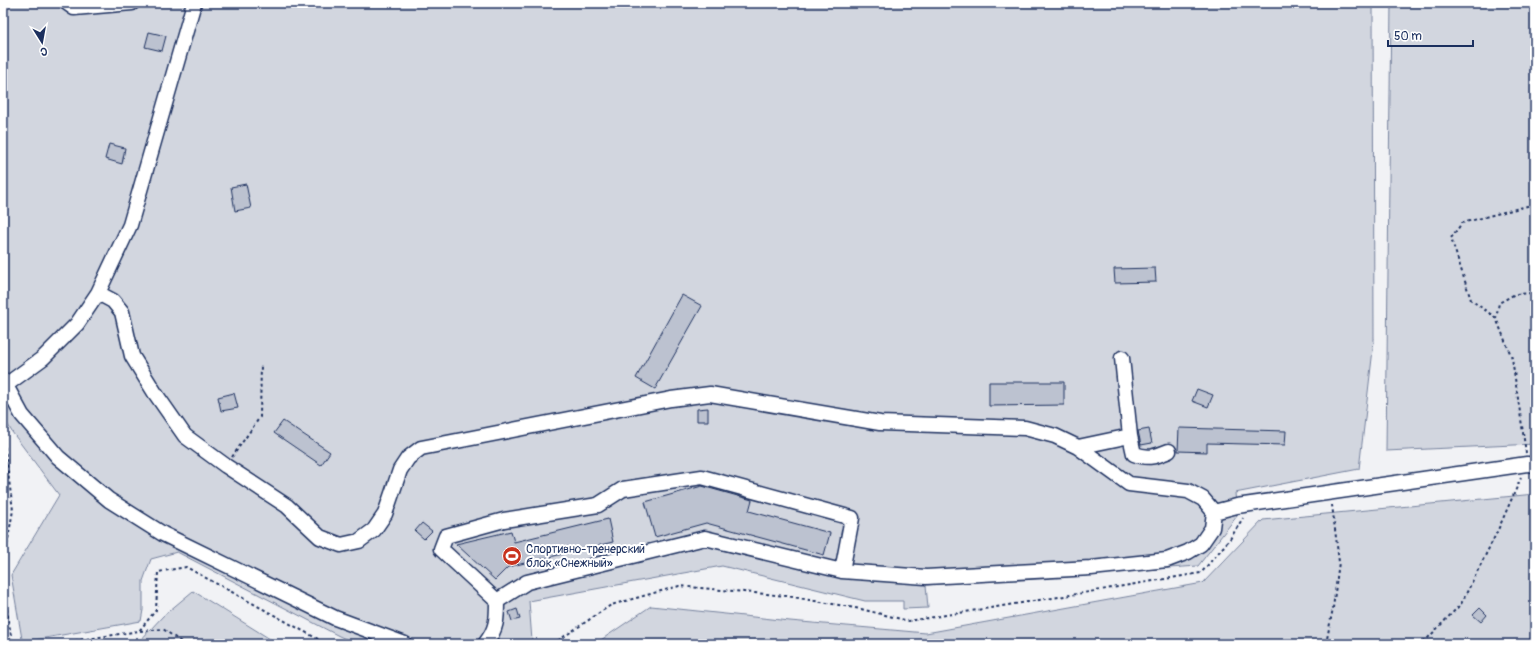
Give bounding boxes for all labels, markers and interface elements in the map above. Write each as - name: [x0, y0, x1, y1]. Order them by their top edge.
- north arrow: [22, 22, 62, 62]
- scale bar: [1388, 22, 1473, 48]
- text: 50 m: [1394, 29, 1422, 44]
- text: С: [39, 44, 48, 58]
- place label: Спортивно-тренерский блок «Снежный»: [526, 542, 645, 571]
- sports icon: Спортивно-тренерский блок «Снежный»: [501, 545, 523, 567]

